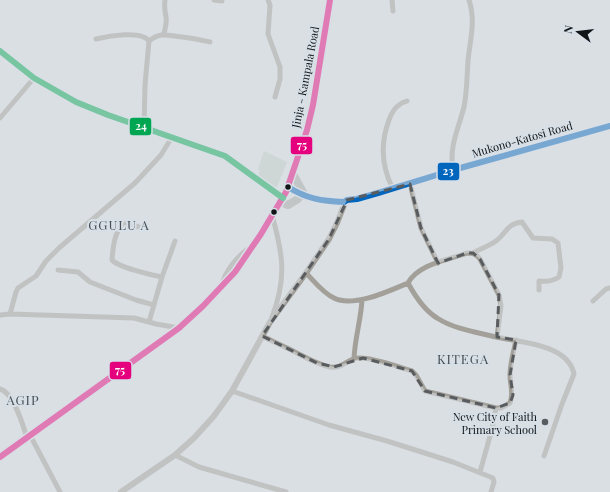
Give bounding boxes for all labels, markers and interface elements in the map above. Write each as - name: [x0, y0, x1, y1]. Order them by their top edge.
- north arrow: [558, 12, 598, 52]
- text: N: [560, 23, 576, 35]
- street label: Jinja - Kampala Road: [288, 24, 322, 130]
- line badge: 24: [129, 117, 152, 136]
- street label: Mukono-Katosi Road: [470, 117, 575, 161]
- text: 24: [135, 118, 147, 133]
- line badge: 75: [290, 136, 313, 155]
- text: 75: [297, 137, 307, 152]
- line badge: 23: [437, 162, 460, 181]
- text: 23: [442, 163, 454, 178]
- unlabelled marker: [283, 182, 293, 192]
- unlabelled marker: [269, 207, 279, 217]
- district label: GGULU A: [88, 216, 150, 233]
- district label: KITEGA: [437, 350, 489, 367]
- line badge: 75: [109, 361, 132, 380]
- text: 75: [115, 362, 125, 377]
- district label: AGIP: [5, 391, 40, 408]
- place label: New City of Faith Primary School: [453, 409, 538, 437]
- marker: New City of Faith Primary School: [540, 417, 550, 427]

